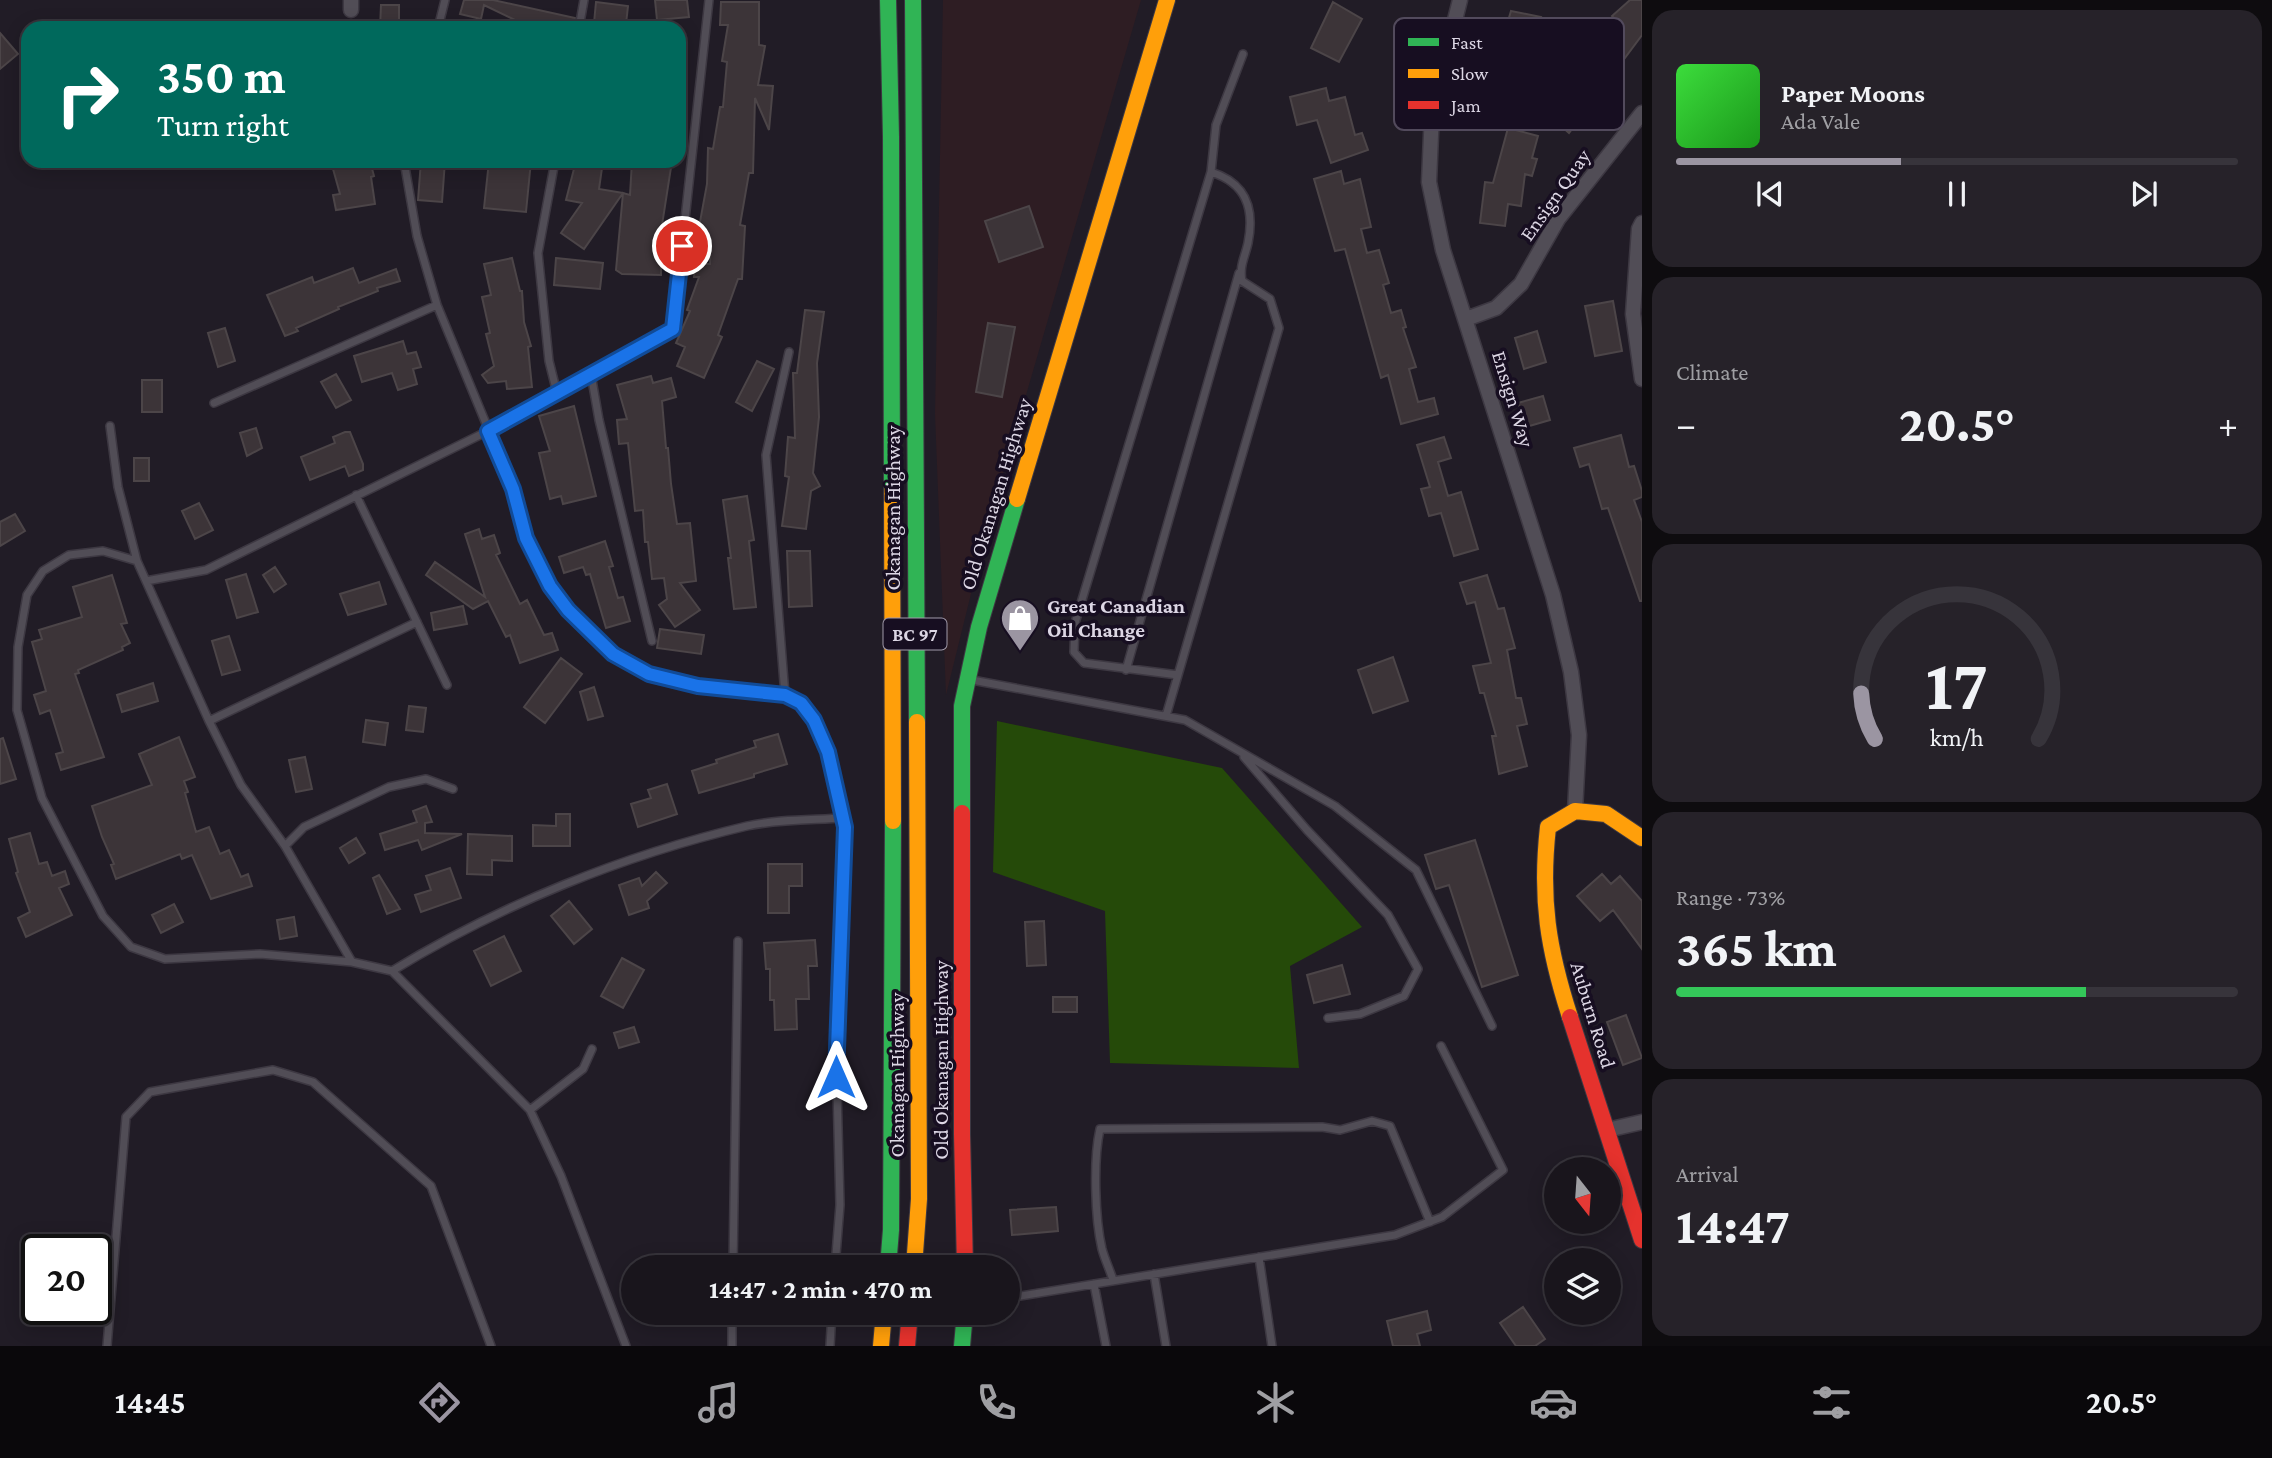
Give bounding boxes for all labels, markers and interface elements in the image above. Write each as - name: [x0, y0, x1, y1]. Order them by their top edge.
- legend: [1394, 18, 1624, 130]
- text: Fast: [1451, 32, 1483, 53]
- icon: right: [42, 49, 133, 140]
- text: 350 m: [157, 49, 286, 104]
- text: Slow: [1451, 63, 1488, 84]
- text: Paper Moons: [1781, 79, 1925, 108]
- text: Jam: [1449, 95, 1481, 116]
- text: Turn right: [157, 107, 289, 143]
- text: Ada Vale: [1781, 108, 1860, 134]
- street label: Ensign Quay: [1515, 144, 1595, 245]
- icon: previous: [1751, 175, 1789, 213]
- icon: pause: [1938, 175, 1976, 213]
- icon: next: [2125, 175, 2163, 213]
- pin: [652, 216, 712, 276]
- icon: arrive: [663, 227, 701, 265]
- street label: Ensign Way: [1487, 348, 1539, 450]
- text: Climate: [1676, 359, 1748, 385]
- text: 20.5°: [1899, 394, 2015, 452]
- street label: Old Okanagan Highway: [955, 395, 1037, 593]
- text: −: [1676, 403, 1696, 445]
- text: +: [2218, 403, 2238, 445]
- street label: Okanagan Highway: [881, 425, 905, 590]
- place label: Great Canadian Oil Change: [1047, 594, 1185, 642]
- shop icon: Great Canadian Oil Change: [999, 597, 1041, 652]
- road number: BC 97: [884, 618, 946, 650]
- text: 17: [1926, 644, 1988, 725]
- text: km/h: [1930, 724, 1984, 751]
- text: Range · 73%: [1676, 884, 1785, 910]
- text: 365 km: [1676, 919, 1837, 977]
- street label: Auburn Road: [1565, 959, 1621, 1071]
- street label: Old Okanagan Highway: [929, 960, 953, 1160]
- street label: Okanagan Highway: [885, 992, 909, 1157]
- position arrow: [799, 1040, 873, 1114]
- north arrow: [1544, 1157, 1620, 1234]
- map controls: [1544, 1157, 1621, 1325]
- text: Arrival: [1676, 1161, 1739, 1187]
- text: 14:47: [1676, 1196, 1790, 1254]
- speed limit sign: 20: [21, 1234, 112, 1325]
- button: layers: [1544, 1248, 1621, 1325]
- text: 14:47 · 2 min · 470 m: [709, 1275, 932, 1304]
- icon: directions: [415, 1378, 464, 1427]
- icon: music: [694, 1378, 743, 1427]
- icon: phone: [972, 1378, 1021, 1427]
- icon: climate: [1251, 1378, 1300, 1427]
- icon: car: [1529, 1378, 1578, 1427]
- icon: filters: [1807, 1378, 1856, 1427]
- text: 14:45: [115, 1384, 186, 1420]
- text: 20.5°: [2086, 1384, 2157, 1420]

